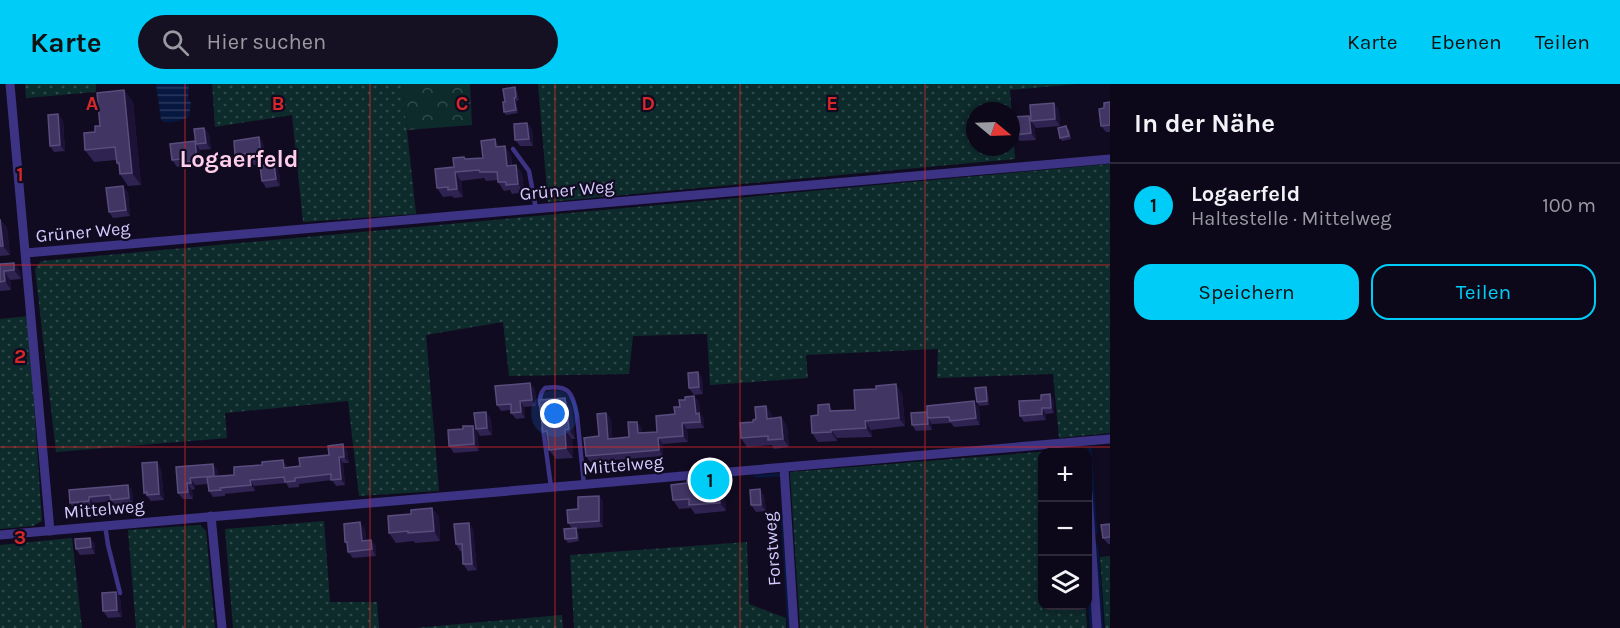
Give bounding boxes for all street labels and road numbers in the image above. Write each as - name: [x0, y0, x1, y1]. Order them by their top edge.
- street label: Grüner Weg: [519, 175, 615, 205]
- street label: Grüner Weg: [35, 217, 131, 247]
- street label: Mittelweg: [582, 451, 664, 479]
- street label: Mittelweg: [63, 495, 145, 523]
- street label: Forstweg: [758, 511, 786, 587]

